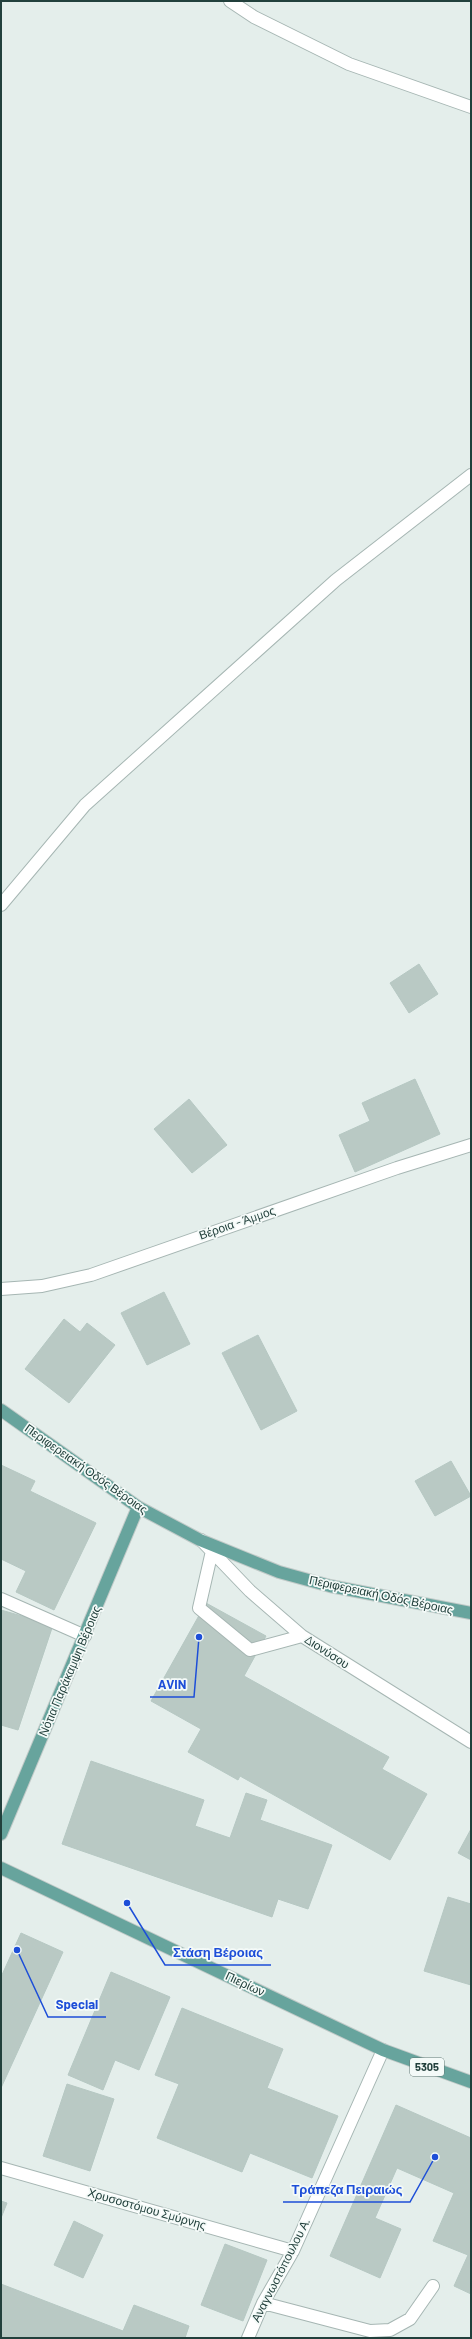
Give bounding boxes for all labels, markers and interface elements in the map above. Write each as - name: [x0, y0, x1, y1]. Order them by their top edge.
- street label: Βέροια - Άμμος: [197, 1202, 277, 1243]
- street label: Περιφερειακή Οδός Βέροιας: [22, 1420, 151, 1517]
- street label: Περιφερειακή Οδός Βέροιας: [308, 1572, 455, 1617]
- street label: Νότια Παράκαμψη Βέροιας: [35, 1603, 104, 1738]
- street label: Διονύσου: [303, 1632, 352, 1671]
- callout: AVIN: [150, 1672, 194, 1697]
- text: AVIN: [158, 1676, 186, 1692]
- callout: Στάση Βέροιας: [165, 1940, 271, 1965]
- text: Στάση Βέροιας: [173, 1944, 263, 1960]
- street label: Πιερίων: [223, 1968, 267, 1999]
- callout: Special: [48, 1992, 106, 2017]
- text: Special: [56, 1996, 98, 2012]
- road number: 5305: [410, 2058, 444, 2076]
- callout: Τράπεζα Πειραιώς: [283, 2177, 410, 2202]
- text: Τράπεζα Πειραιώς: [291, 2181, 403, 2197]
- street label: Χρυσοστόμου Σμύρνης: [86, 2184, 208, 2233]
- street label: Αναγνωστόπουλου Α.: [248, 2215, 313, 2324]

